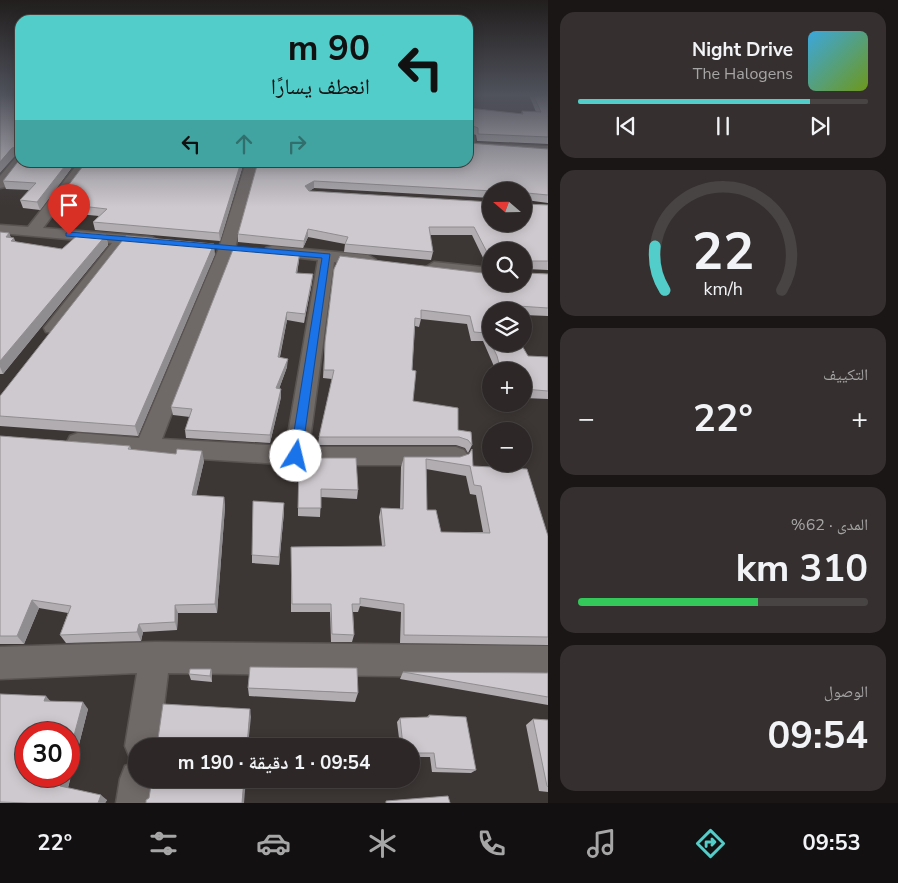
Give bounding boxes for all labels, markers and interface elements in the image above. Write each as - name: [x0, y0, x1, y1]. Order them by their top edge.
- text: 90 m: [288, 25, 370, 72]
- icon: left: [388, 35, 453, 100]
- text: Night Drive: [692, 37, 793, 63]
- text: The Halogens: [693, 63, 793, 85]
- text: انعطف يسارًا: [271, 72, 370, 102]
- icon: previous: [612, 112, 640, 140]
- icon: pause: [709, 112, 737, 140]
- icon: next: [806, 112, 834, 140]
- icon: left: [177, 130, 205, 158]
- icon: ahead: [230, 130, 258, 158]
- icon: right: [283, 130, 311, 158]
- north arrow: [482, 182, 532, 232]
- map controls: [482, 182, 532, 472]
- pin: [48, 184, 90, 235]
- icon: arrive: [55, 191, 83, 219]
- text: 22: [692, 216, 754, 287]
- button: search: [482, 242, 532, 292]
- text: km/h: [703, 277, 743, 301]
- button: layers: [482, 302, 532, 352]
- button: +: [482, 362, 532, 412]
- text: التكييف: [823, 364, 868, 386]
- text: 22°: [693, 393, 753, 444]
- text: −: [578, 400, 595, 438]
- text: +: [851, 400, 868, 438]
- button: −: [482, 422, 532, 472]
- position arrow: [269, 429, 321, 481]
- text: المدى · 62%: [791, 514, 868, 536]
- text: 310 km: [736, 543, 868, 594]
- text: الوصول: [824, 681, 868, 703]
- text: 09:54: [767, 710, 868, 761]
- speed limit sign: 30: [15, 722, 80, 787]
- text: 09:54 · 1 دقيقة · 190 m: [178, 750, 370, 776]
- icon: filters: [146, 826, 181, 861]
- icon: car: [256, 826, 291, 861]
- icon: climate: [365, 826, 400, 861]
- icon: phone: [474, 826, 509, 861]
- icon: music: [584, 826, 619, 861]
- icon: directions: [693, 826, 728, 861]
- text: 22°: [37, 828, 72, 858]
- text: 09:53: [803, 828, 861, 858]

